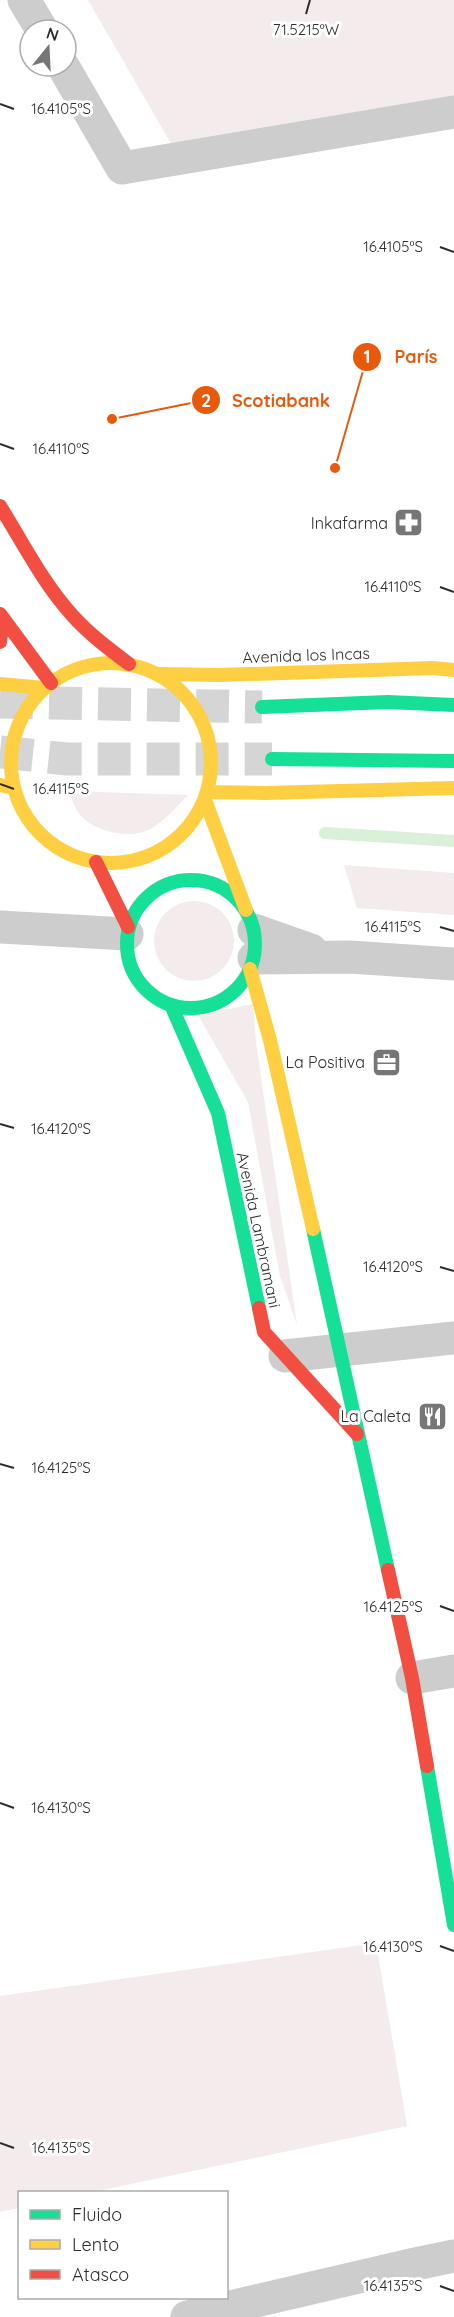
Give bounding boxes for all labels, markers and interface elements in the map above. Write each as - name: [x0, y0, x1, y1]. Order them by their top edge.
- north arrow: [18, 18, 78, 78]
- text: 71.5215°W: [273, 20, 340, 39]
- text: N: [44, 22, 61, 45]
- text: 16.4105°S: [31, 99, 91, 118]
- text: 16.4105°S: [363, 237, 423, 256]
- callout: París: [352, 339, 449, 375]
- text: 1: [363, 345, 371, 368]
- text: París: [395, 345, 438, 368]
- callout: Scotiabank: [191, 382, 342, 418]
- text: 2: [201, 389, 211, 412]
- text: Scotiabank: [232, 389, 330, 412]
- text: 16.4110°S: [32, 439, 90, 458]
- pharmacy icon: Inkafarma: [393, 507, 425, 539]
- place label: Inkafarma: [311, 513, 388, 533]
- text: 16.4110°S: [364, 577, 422, 596]
- street label: Avenida los Incas: [242, 643, 370, 667]
- text: 16.4115°S: [33, 779, 89, 798]
- text: 16.4115°S: [365, 917, 421, 936]
- office icon: La Positiva: [370, 1046, 402, 1078]
- place label: La Positiva: [285, 1052, 365, 1072]
- text: 16.4120°S: [31, 1119, 91, 1138]
- street label: Avenida Lambramani: [233, 1150, 285, 1310]
- text: 16.4120°S: [363, 1257, 423, 1276]
- restaurant icon: La Caleta: [416, 1400, 448, 1432]
- place label: La Caleta: [341, 1406, 411, 1426]
- text: 16.4125°S: [31, 1458, 91, 1477]
- text: 16.4125°S: [363, 1597, 423, 1616]
- text: 16.4130°S: [31, 1798, 91, 1817]
- text: 16.4130°S: [363, 1937, 423, 1956]
- text: 16.4135°S: [32, 2138, 90, 2157]
- legend: [18, 2191, 228, 2299]
- text: Fluido: [72, 2203, 122, 2226]
- text: Lento: [72, 2233, 119, 2256]
- text: Atasco: [72, 2263, 129, 2286]
- text: 16.4135°S: [364, 2276, 422, 2295]

